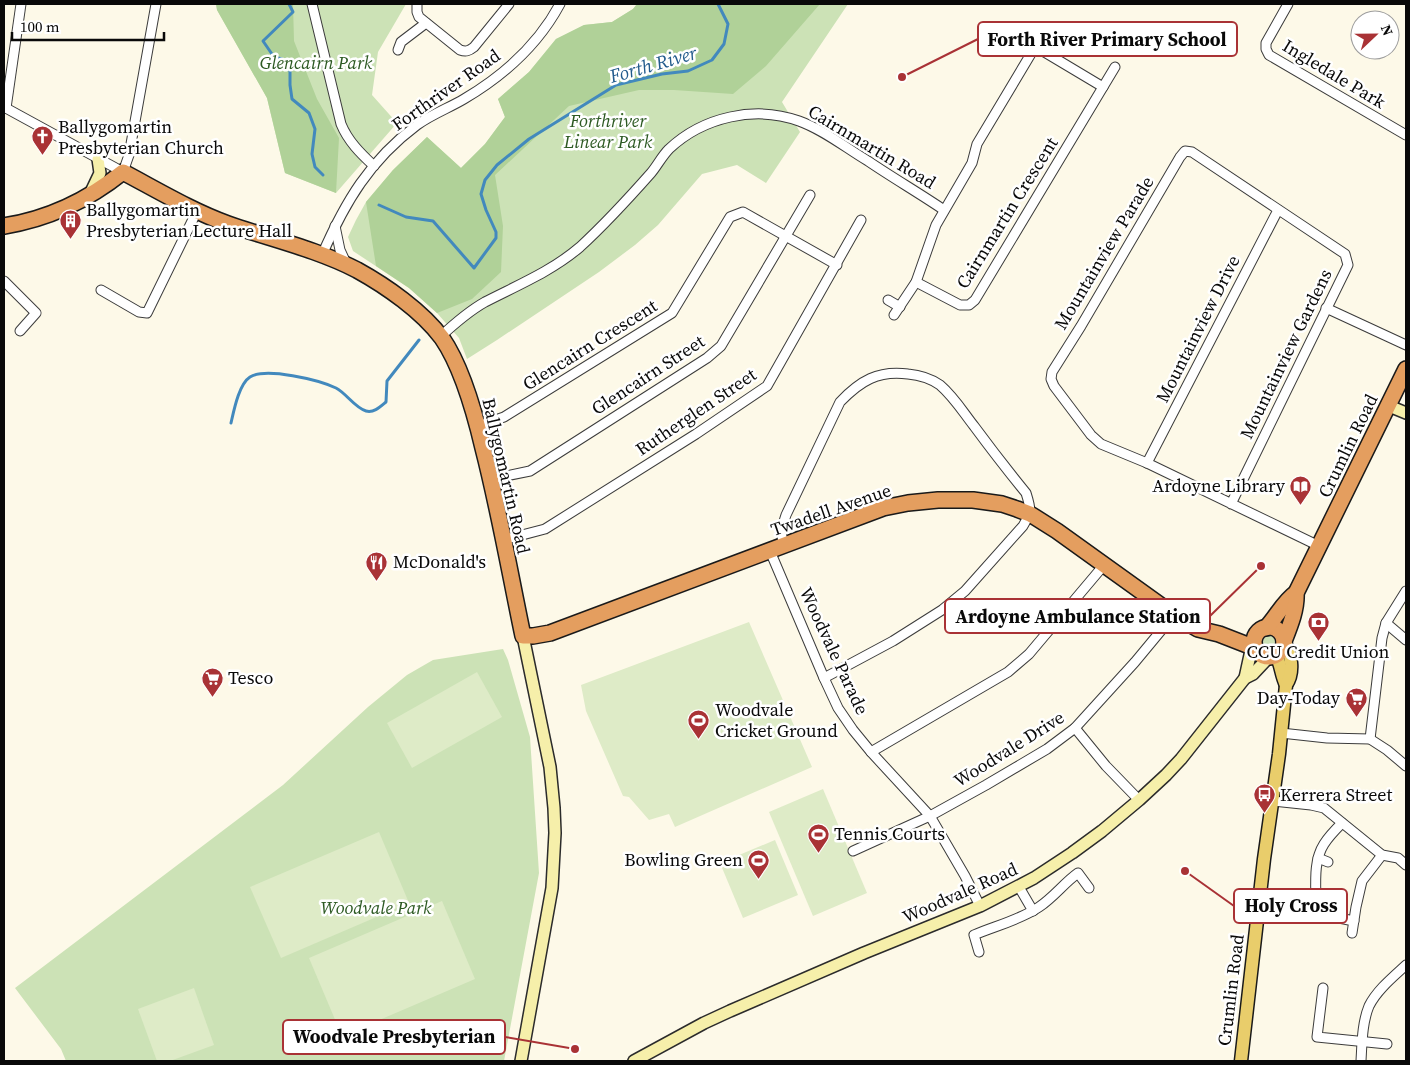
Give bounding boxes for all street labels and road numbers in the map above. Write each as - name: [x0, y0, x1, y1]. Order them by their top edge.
- street label: Ingledale Park: [1278, 33, 1391, 114]
- street label: Forthriver Road: [386, 43, 505, 136]
- street label: Cairnmartin Road: [804, 99, 941, 195]
- street label: Cairnmartin Crescent: [950, 132, 1063, 293]
- street label: Mountainview Parade: [1048, 171, 1159, 334]
- street label: Mountainview Drive: [1150, 251, 1246, 407]
- street label: Mountainview Gardens: [1234, 265, 1338, 443]
- street label: Glencairn Crescent: [518, 293, 662, 396]
- street label: Glencairn Street: [586, 329, 709, 421]
- street label: Rutherglen Street: [630, 362, 761, 461]
- street label: Crumlin Road: [1312, 390, 1383, 502]
- street label: Ballygomartin Road: [476, 395, 537, 556]
- street label: Twadell Avenue: [767, 477, 894, 542]
- street label: Woodvale Parade: [794, 583, 875, 719]
- street label: Woodvale Drive: [949, 705, 1069, 793]
- street label: Woodvale Road: [898, 856, 1021, 929]
- street label: Crumlin Road: [1211, 933, 1250, 1047]

